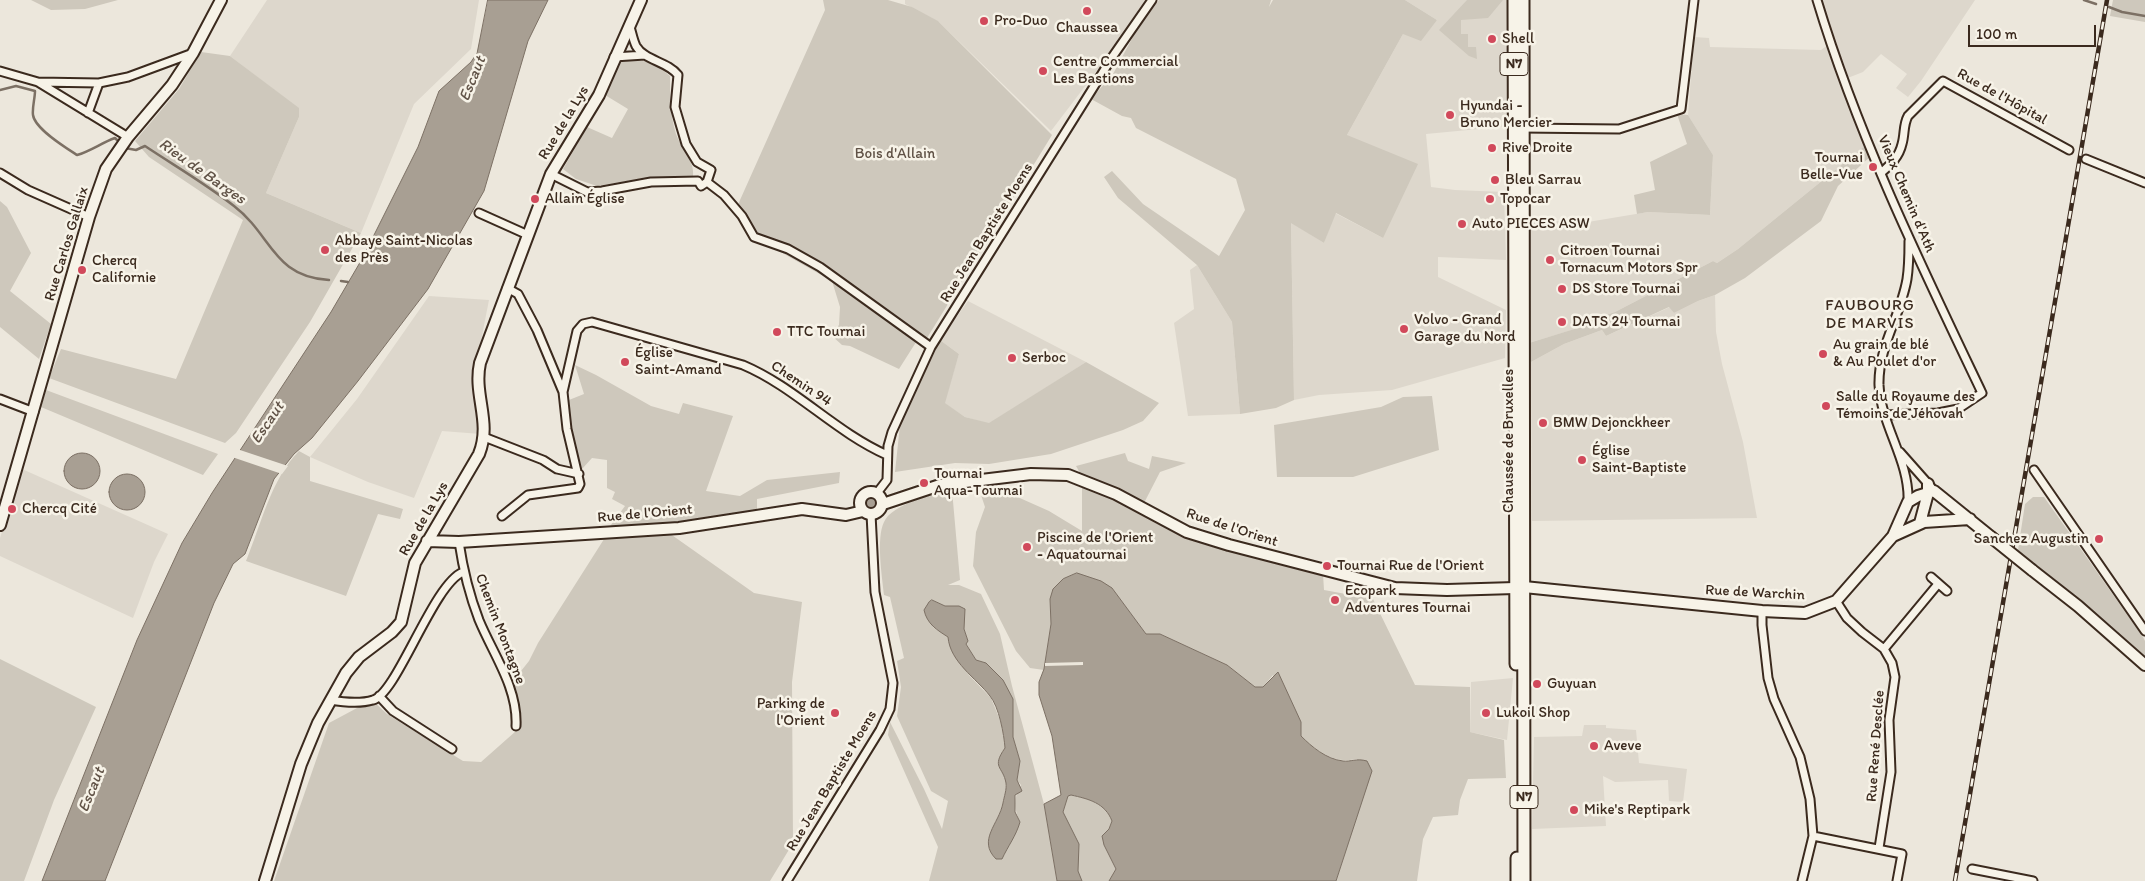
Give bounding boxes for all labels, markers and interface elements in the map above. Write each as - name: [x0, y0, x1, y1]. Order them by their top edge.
- marker: Chaussea: [1081, 5, 1093, 17]
- place label: Pro-Duo: [994, 12, 1048, 30]
- marker: Pro-Duo: [978, 15, 990, 27]
- scale bar: [1970, 15, 2098, 47]
- place label: Chaussea: [1056, 19, 1118, 37]
- text: 100 m: [1976, 25, 2017, 43]
- place label: Shell: [1502, 30, 1534, 48]
- marker: Shell: [1486, 33, 1498, 45]
- road number: N7: [1500, 52, 1528, 76]
- place label: Centre Commercial Les Bastions: [1053, 53, 1178, 88]
- water label: Escaut: [455, 54, 491, 104]
- marker: Centre Commercial Les Bastions: [1037, 65, 1049, 77]
- street label: Rue de l'Hôpital: [1954, 65, 2050, 129]
- street label: Rue de la Lys: [535, 83, 593, 163]
- place label: Hyundai - Bruno Mercier: [1460, 97, 1552, 132]
- marker: Hyundai - Bruno Mercier: [1444, 109, 1456, 121]
- street label: Vieux Chemin d'Ath: [1873, 133, 1939, 255]
- water label: Rieu de Barges: [155, 135, 249, 209]
- place label: Rive Droite: [1502, 139, 1573, 157]
- marker: Rive Droite: [1486, 142, 1498, 154]
- park label: Bois d'Allain: [855, 145, 935, 163]
- place label: Tournai Belle-Vue: [1800, 149, 1863, 184]
- street label: Rue Jean Baptiste Moens: [937, 160, 1037, 306]
- marker: Tournai Belle-Vue: [1867, 161, 1879, 173]
- place label: Bleu Sarrau: [1505, 171, 1581, 189]
- marker: Bleu Sarrau: [1489, 174, 1501, 186]
- street label: Rue Carlos Gallaix: [41, 185, 93, 303]
- place label: Allain Église: [545, 190, 625, 208]
- place label: Topocar: [1500, 190, 1551, 208]
- marker: Allain Église: [529, 193, 541, 205]
- marker: Topocar: [1484, 193, 1496, 205]
- place label: Auto PIECES ASW: [1472, 215, 1590, 233]
- marker: Auto PIECES ASW: [1456, 218, 1468, 230]
- place label: Abbaye Saint-Nicolas des Près: [335, 232, 473, 267]
- place label: Citroen Tournai Tornacum Motors Spr: [1560, 242, 1698, 277]
- marker: Abbaye Saint-Nicolas des Près: [319, 244, 331, 256]
- place label: Chercq Californie: [92, 252, 156, 287]
- marker: Citroen Tournai Tornacum Motors Spr: [1544, 254, 1556, 266]
- marker: Chercq Californie: [76, 264, 88, 276]
- place label: DS Store Tournai: [1572, 280, 1680, 298]
- marker: DS Store Tournai: [1556, 283, 1568, 295]
- district label: FAUBOURG DE MARVIS: [1824, 296, 1916, 334]
- place label: Volvo - Grand Garage du Nord: [1414, 311, 1515, 346]
- place label: DATS 24 Tournai: [1572, 313, 1680, 331]
- marker: DATS 24 Tournai: [1556, 316, 1568, 328]
- place label: TTC Tournai: [787, 323, 865, 341]
- marker: Volvo - Grand Garage du Nord: [1398, 323, 1410, 335]
- marker: TTC Tournai: [771, 326, 783, 338]
- place label: Au grain de blé & Au Poulet d'or: [1833, 336, 1936, 371]
- place label: Église Saint-Amand: [635, 344, 722, 379]
- marker: Au grain de blé & Au Poulet d'or: [1817, 348, 1829, 360]
- place label: Serboc: [1022, 349, 1066, 367]
- marker: Serboc: [1006, 352, 1018, 364]
- marker: Église Saint-Amand: [619, 356, 631, 368]
- street label: Chemin 94: [767, 357, 835, 411]
- street label: Chaussée de Bruxelles: [1500, 369, 1518, 513]
- place label: Salle du Royaume des Témoins de Jéhovah: [1836, 388, 1975, 423]
- water label: Escaut: [247, 398, 289, 448]
- marker: Salle du Royaume des Témoins de Jéhovah: [1820, 400, 1832, 412]
- place label: BMW Dejonckheer: [1553, 414, 1670, 432]
- marker: BMW Dejonckheer: [1537, 417, 1549, 429]
- place label: Église Saint-Baptiste: [1592, 442, 1686, 477]
- marker: Église Saint-Baptiste: [1576, 454, 1588, 466]
- place label: Tournai Aqua-Tournai: [934, 465, 1022, 500]
- marker: Tournai Aqua-Tournai: [918, 477, 930, 489]
- street label: Rue de la Lys: [395, 479, 453, 559]
- place label: Chercq Cité: [22, 500, 97, 518]
- street label: Rue de l'Orient: [597, 501, 693, 527]
- marker: Chercq Cité: [6, 503, 18, 515]
- street label: Rue de l'Orient: [1184, 505, 1280, 551]
- place label: Piscine de l'Orient - Aquatournai: [1037, 529, 1153, 564]
- place label: Sanchez Augustin: [1974, 530, 2089, 548]
- marker: Sanchez Augustin: [2093, 533, 2105, 545]
- marker: Piscine de l'Orient - Aquatournai: [1021, 541, 1033, 553]
- place label: Tournai Rue de l'Orient: [1337, 557, 1484, 575]
- marker: Tournai Rue de l'Orient: [1321, 560, 1333, 572]
- street label: Chemin Montagne: [471, 571, 529, 687]
- street label: Rue de Warchin: [1705, 581, 1805, 605]
- place label: Ecopark Adventures Tournai: [1345, 582, 1471, 617]
- marker: Ecopark Adventures Tournai: [1329, 594, 1341, 606]
- place label: Guyuan: [1547, 675, 1597, 693]
- marker: Guyuan: [1531, 678, 1543, 690]
- street label: Rue René Desclée: [1863, 689, 1889, 803]
- place label: Parking de l'Orient: [757, 695, 825, 730]
- place label: Lukoil Shop: [1496, 704, 1570, 722]
- street label: Rue Jean Baptiste Moens: [783, 707, 881, 855]
- marker: Parking de l'Orient: [829, 707, 841, 719]
- marker: Lukoil Shop: [1480, 707, 1492, 719]
- place label: Aveve: [1604, 737, 1642, 755]
- marker: Aveve: [1588, 740, 1600, 752]
- water label: Escaut: [74, 765, 110, 815]
- road number: N7: [1510, 786, 1538, 809]
- place label: Mike's Reptipark: [1584, 801, 1690, 819]
- marker: Mike's Reptipark: [1568, 804, 1580, 816]

